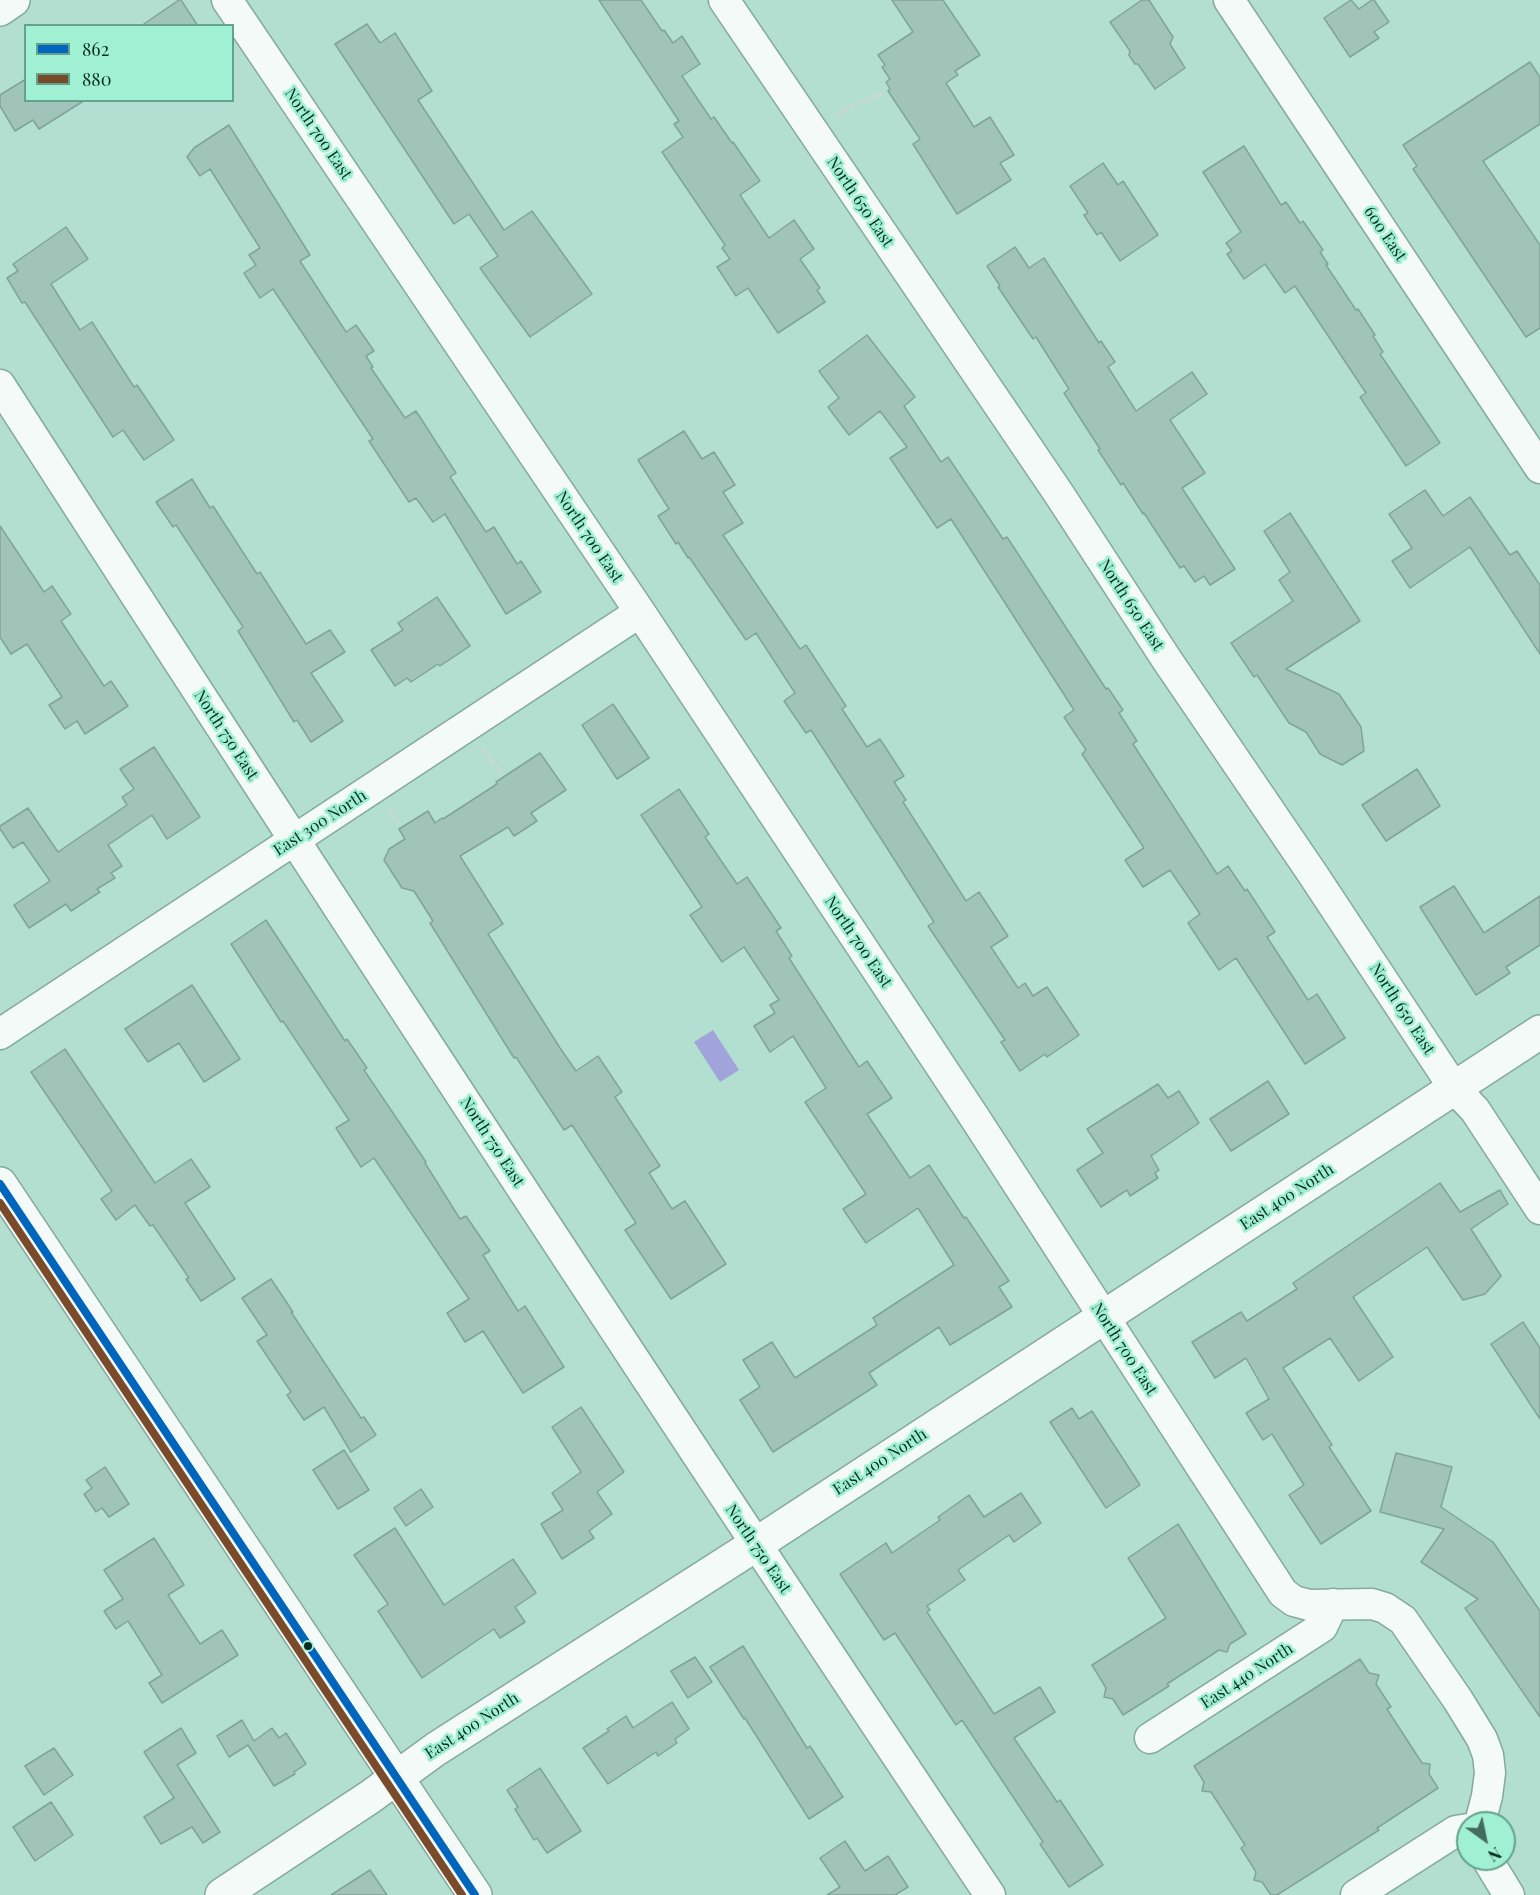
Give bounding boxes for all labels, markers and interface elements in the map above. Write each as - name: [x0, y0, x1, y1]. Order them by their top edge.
- legend: [24, 24, 234, 102]
- text: 862: [82, 37, 109, 61]
- text: 880: [82, 67, 112, 91]
- street label: North 700 East: [280, 85, 356, 183]
- street label: North 650 East: [823, 153, 897, 251]
- street label: 600 East: [1360, 203, 1410, 265]
- street label: North 700 East: [551, 488, 627, 586]
- street label: North 650 East: [1094, 556, 1168, 654]
- street label: North 750 East: [190, 686, 262, 784]
- street label: East 300 North: [270, 786, 370, 860]
- street label: North 700 East: [820, 893, 896, 991]
- street label: North 650 East: [1365, 960, 1439, 1058]
- street label: North 750 East: [456, 1093, 528, 1191]
- street label: East 400 North: [1237, 1160, 1337, 1234]
- street label: North 700 East: [1087, 1299, 1161, 1399]
- street label: East 400 North: [830, 1425, 930, 1499]
- street label: North 750 East: [721, 1501, 795, 1597]
- street label: East 440 North: [1197, 1639, 1297, 1713]
- unlabelled marker: [302, 1640, 314, 1652]
- street label: East 400 North: [422, 1689, 522, 1763]
- north arrow: [1456, 1811, 1516, 1871]
- text: N: [1484, 1843, 1506, 1867]

